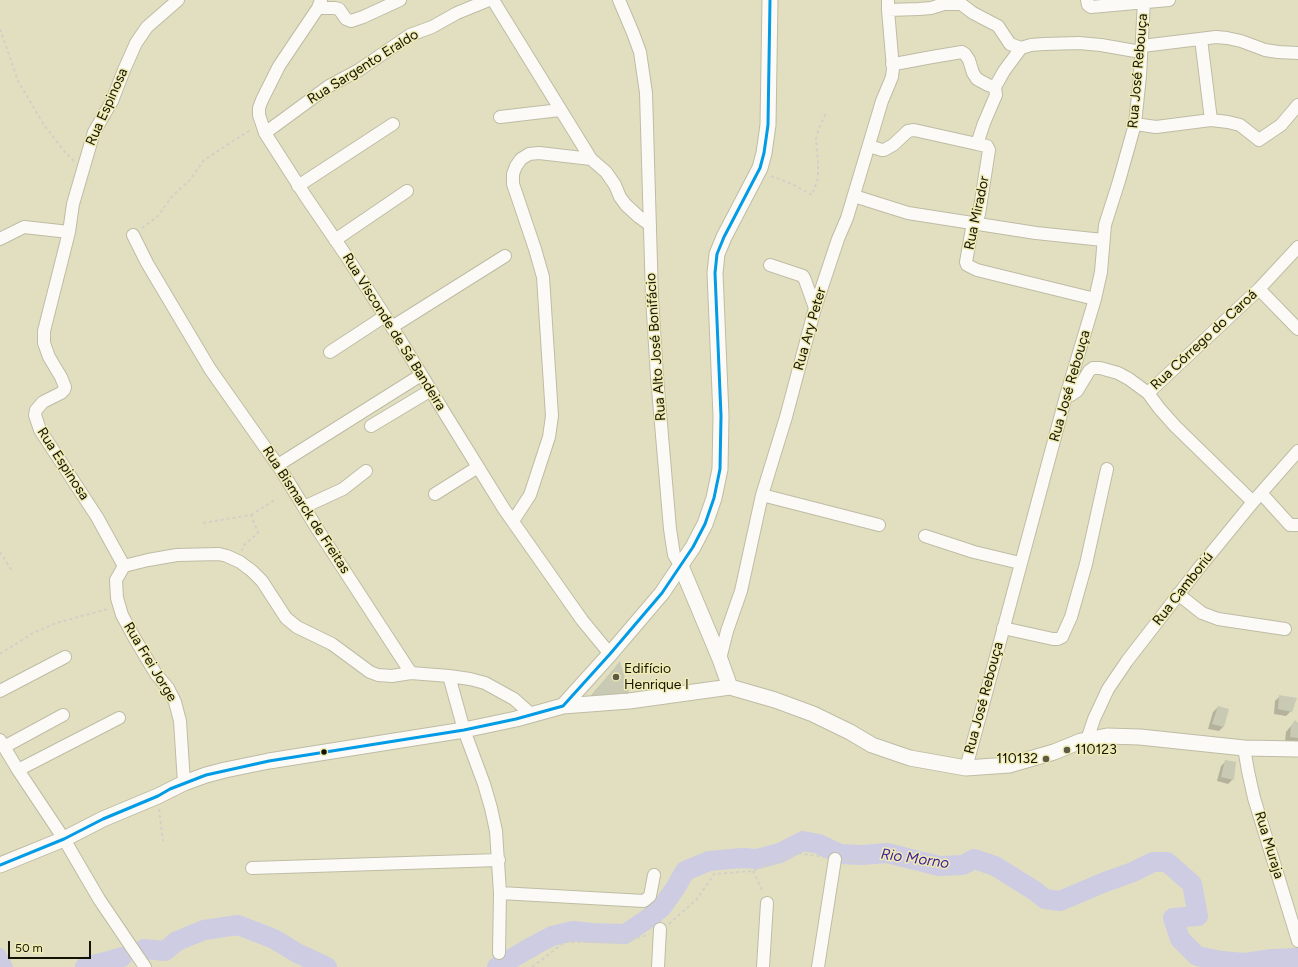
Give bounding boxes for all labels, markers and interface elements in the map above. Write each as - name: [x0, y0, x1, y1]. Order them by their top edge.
- street label: Rua José Rebouça: [1125, 13, 1151, 129]
- street label: Rua Sargento Eraldo: [304, 26, 422, 108]
- street label: Rua Espinosa: [82, 66, 132, 148]
- street label: Rua Mirador: [961, 174, 993, 252]
- street label: Rua Visconde de Sá Bandeira: [339, 250, 449, 414]
- street label: Rua Alto José Bonifácio: [642, 272, 670, 422]
- street label: Rua Ary Peter: [790, 286, 830, 372]
- street label: Rua Córrego do Caroá: [1147, 286, 1261, 394]
- street label: Rua José Rebouça: [1046, 328, 1094, 444]
- street label: Rua Espinosa: [33, 425, 93, 503]
- street label: Rua Bismarck de Freitas: [259, 443, 353, 577]
- street label: Rua Camboriú: [1149, 549, 1217, 629]
- street label: Rua Frei Jorge: [120, 619, 180, 705]
- street label: Rua José Rebouça: [961, 640, 1007, 756]
- place label: Edifício Henrique I: [624, 661, 689, 694]
- marker: Edifício Henrique I: [611, 672, 621, 682]
- place label: 110123: [1075, 742, 1117, 758]
- marker: 110123: [1062, 745, 1072, 755]
- unlabelled marker: [319, 747, 329, 757]
- place label: 110132: [996, 751, 1038, 767]
- marker: 110132: [1041, 754, 1051, 764]
- street label: Rua Muraja: [1251, 809, 1287, 881]
- water label: Rio Morno: [880, 845, 950, 873]
- scale bar: [10, 933, 93, 959]
- text: 50 m: [15, 941, 43, 955]

